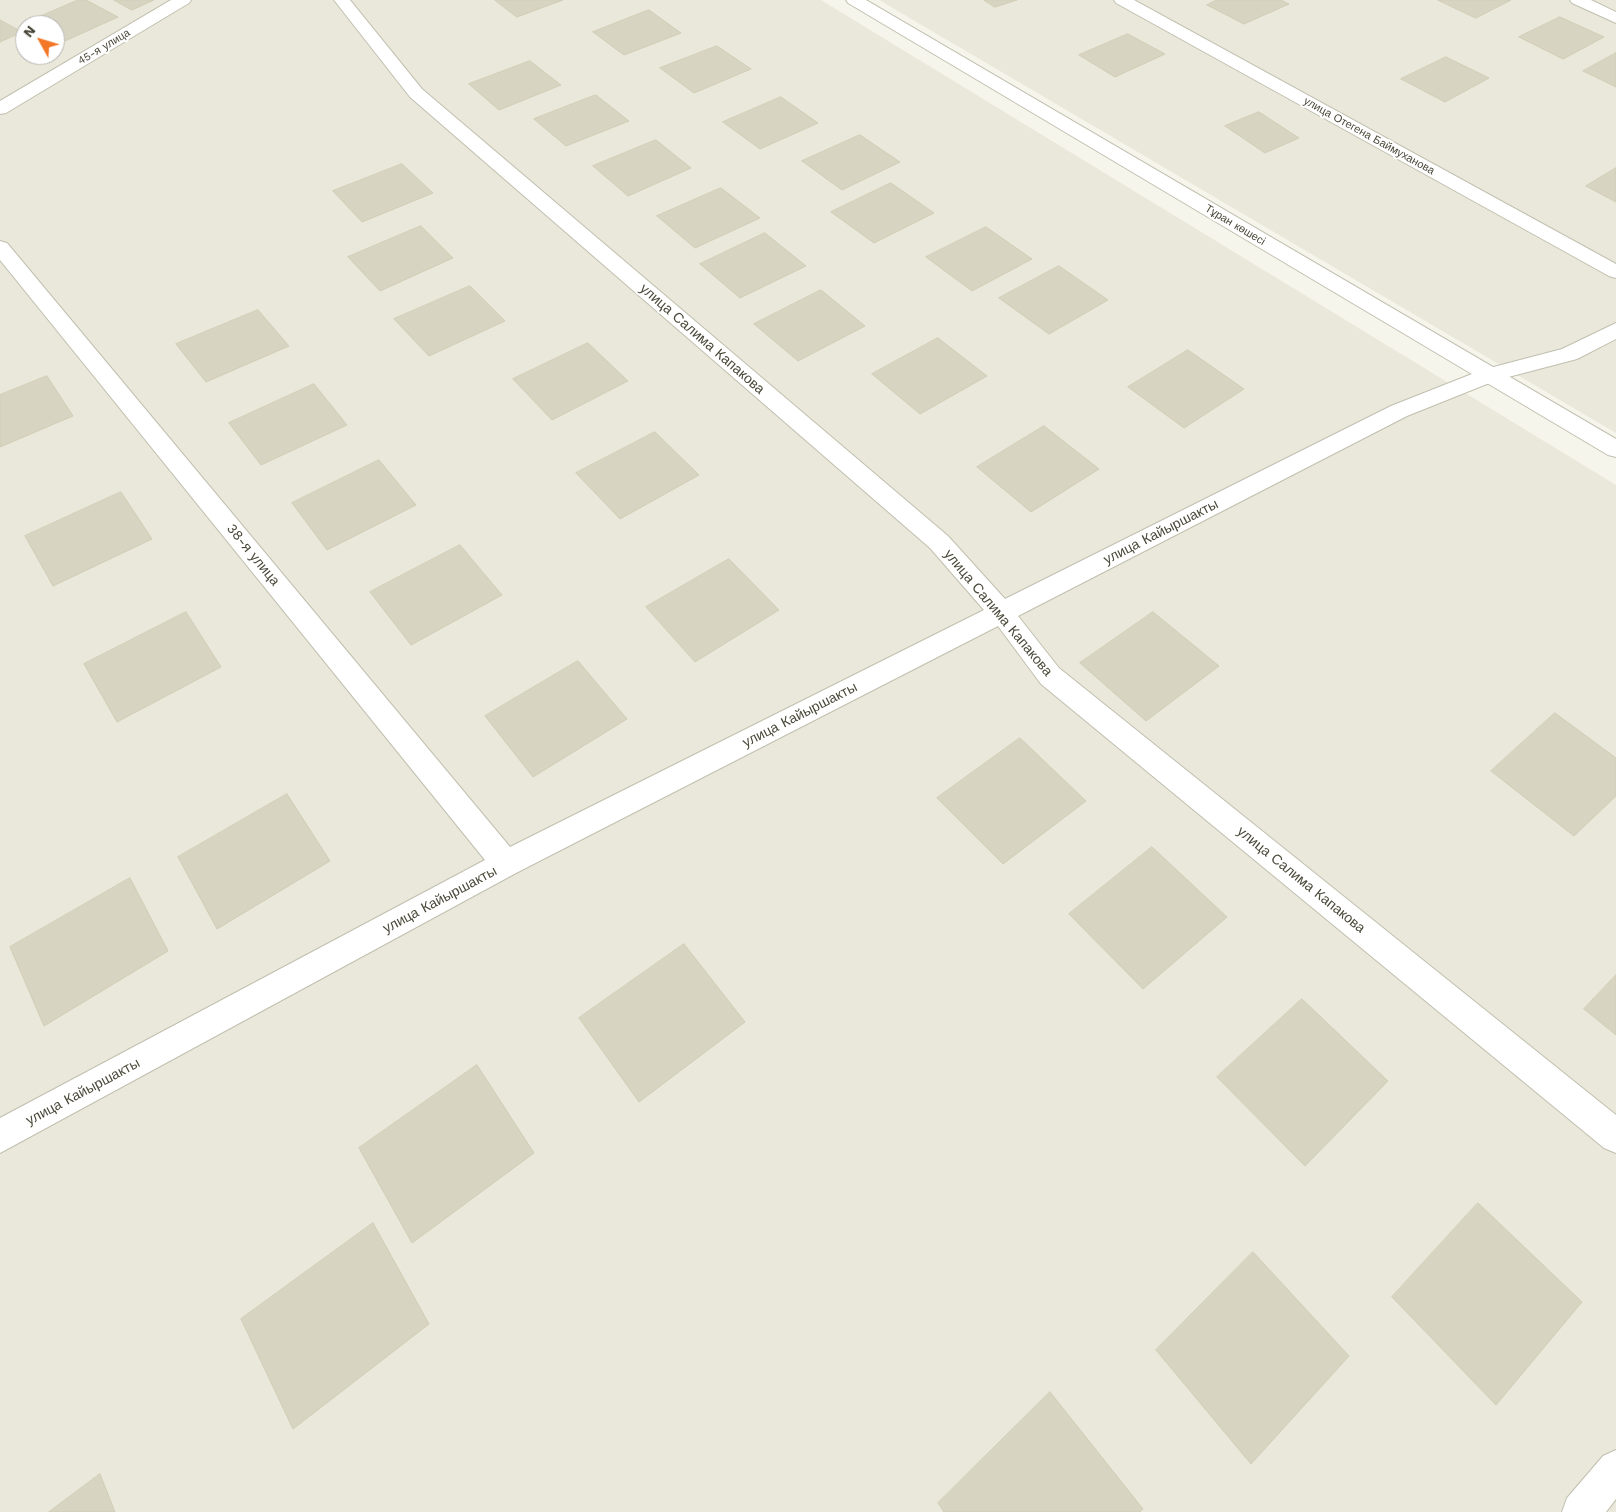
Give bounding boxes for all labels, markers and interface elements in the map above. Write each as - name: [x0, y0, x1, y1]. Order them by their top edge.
- north arrow: [15, 15, 65, 65]
- text: N: [20, 22, 39, 40]
- street label: 45-я улица: [75, 26, 133, 68]
- street label: улица Отегена Баймуханова: [1301, 94, 1437, 178]
- street label: Тұран көшесі: [1202, 202, 1268, 248]
- street label: улица Салима Капакова: [636, 280, 768, 398]
- street label: улица Кайыршакты: [1101, 496, 1221, 568]
- street label: 38-я улица: [223, 521, 283, 589]
- street label: улица Салима Капакова: [940, 546, 1056, 680]
- street label: улица Кайыршакты: [740, 679, 860, 751]
- street label: улица Салима Капакова: [1234, 823, 1368, 937]
- street label: улица Кайыршакты: [380, 863, 500, 937]
- street label: улица Кайыршакты: [23, 1055, 143, 1129]

